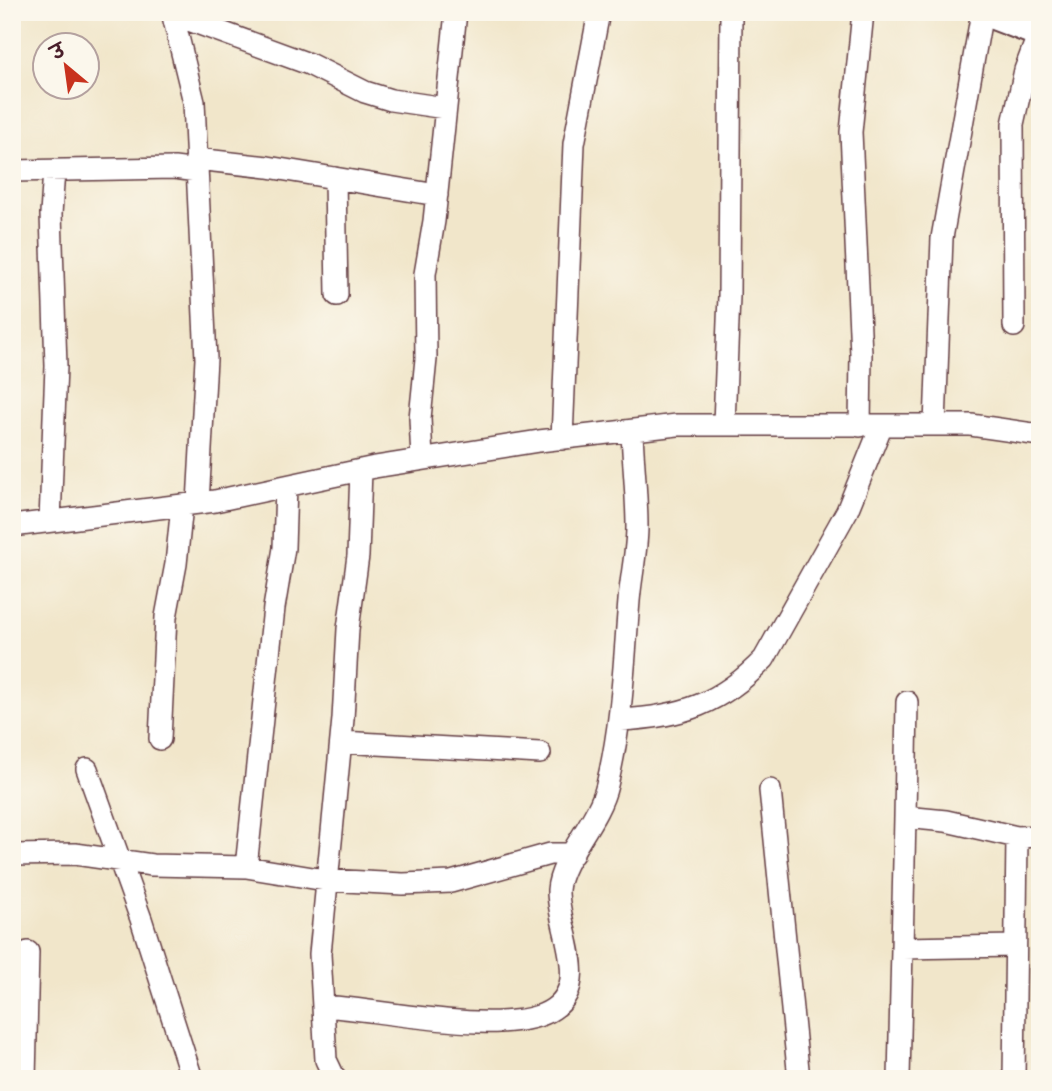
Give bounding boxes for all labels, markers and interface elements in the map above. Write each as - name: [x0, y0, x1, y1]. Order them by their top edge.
- north arrow: [32, 32, 102, 102]
- text: उ: [45, 37, 73, 69]

